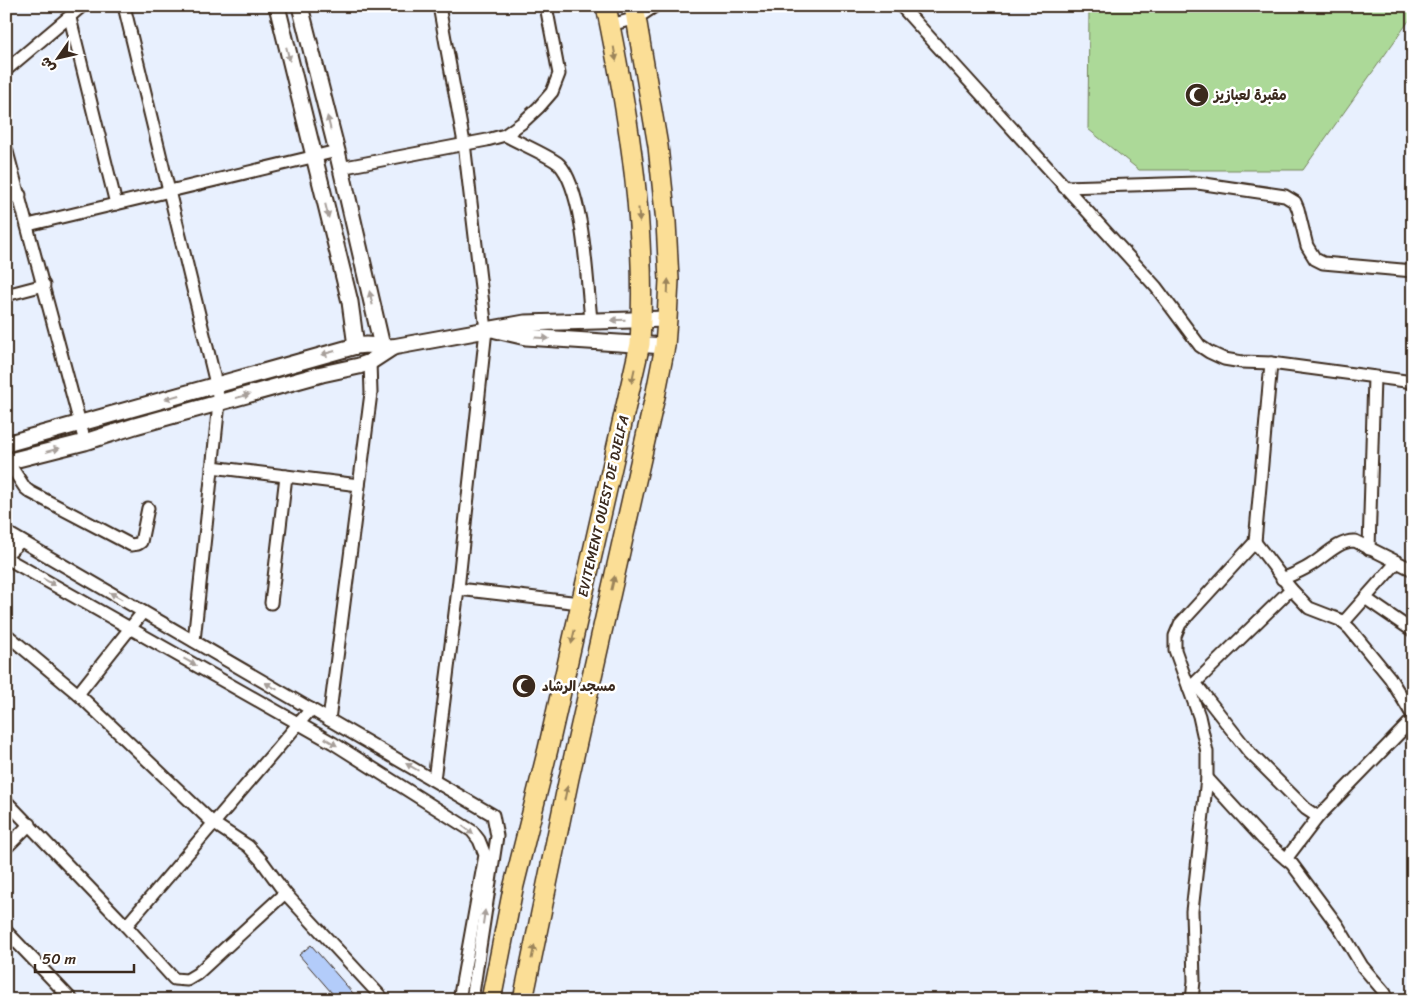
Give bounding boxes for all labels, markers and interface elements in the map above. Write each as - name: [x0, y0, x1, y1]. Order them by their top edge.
- north arrow: [32, 32, 82, 82]
- one-way arrow: [284, 46, 292, 61]
- one-way arrow: [611, 46, 619, 62]
- text: ش: [33, 52, 62, 78]
- mosque icon: مقبرة لعبازيز: [1184, 82, 1210, 108]
- place label: مقبرة لعبازيز: [1212, 83, 1287, 108]
- one-way arrow: [325, 116, 333, 131]
- one-way arrow: [323, 204, 331, 219]
- one-way arrow: [635, 207, 643, 223]
- one-way arrow: [665, 278, 673, 294]
- one-way arrow: [367, 291, 375, 306]
- one-way arrow: [610, 316, 626, 324]
- one-way arrow: [535, 335, 551, 343]
- one-way arrow: [321, 349, 336, 357]
- one-way arrow: [629, 369, 637, 384]
- one-way arrow: [236, 392, 251, 400]
- one-way arrow: [164, 394, 179, 402]
- street label: EVITEMENT OUEST DE DJELFA: [570, 413, 637, 599]
- one-way arrow: [46, 446, 61, 454]
- one-way arrow: [609, 576, 617, 591]
- one-way arrow: [41, 578, 56, 586]
- one-way arrow: [109, 591, 122, 600]
- one-way arrow: [569, 629, 577, 644]
- one-way arrow: [183, 658, 198, 666]
- mosque icon: مسجد الرشاد: [511, 673, 537, 699]
- place label: مسجد الرشاد: [542, 674, 616, 699]
- one-way arrow: [264, 682, 279, 690]
- one-way arrow: [325, 738, 338, 747]
- one-way arrow: [405, 763, 419, 772]
- one-way arrow: [562, 785, 570, 800]
- one-way arrow: [461, 825, 475, 835]
- one-way arrow: [481, 909, 489, 925]
- scale bar: [35, 941, 134, 973]
- one-way arrow: [530, 944, 538, 960]
- text: 50 m: [42, 946, 77, 972]

